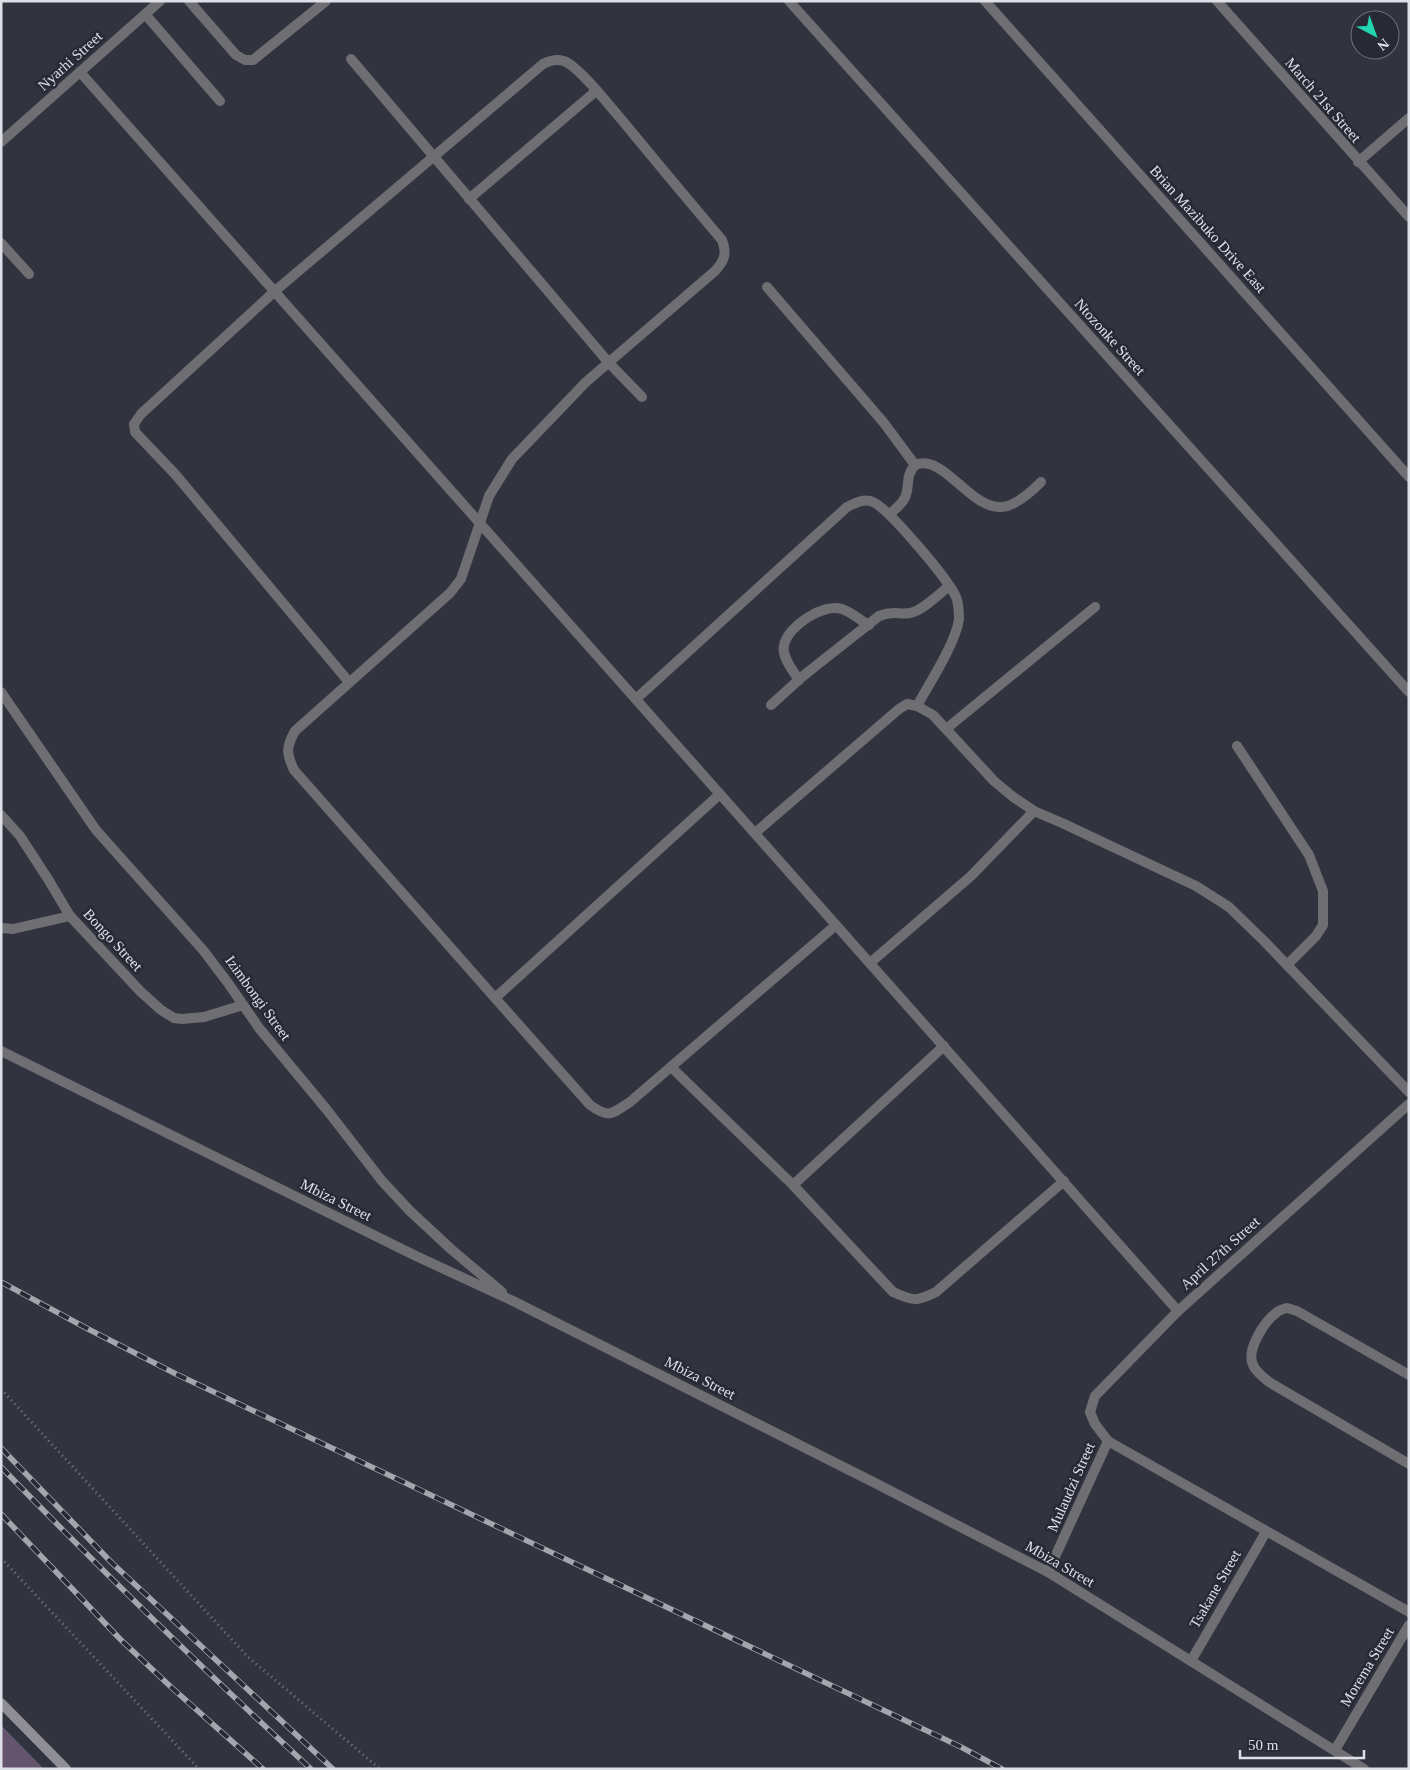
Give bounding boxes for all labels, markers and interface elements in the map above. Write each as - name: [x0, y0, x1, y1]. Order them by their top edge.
- north arrow: [1350, 10, 1400, 60]
- street label: Nyarhi Street: [35, 28, 106, 94]
- text: N: [1374, 35, 1392, 53]
- street label: March 21st Street: [1282, 55, 1365, 146]
- street label: Brian Mazibuko Drive East: [1147, 162, 1270, 296]
- street label: Ntozonke Street: [1072, 296, 1149, 379]
- street label: Bongo Street: [80, 906, 146, 975]
- street label: Izimbongi Street: [222, 953, 294, 1044]
- street label: Mbiza Street: [298, 1176, 375, 1224]
- street label: April 27th Street: [1177, 1213, 1263, 1293]
- street label: Mbiza Street: [662, 1353, 739, 1403]
- street label: Mulaudzi Street: [1044, 1439, 1098, 1534]
- street label: Mbiza Street: [1023, 1538, 1098, 1591]
- street label: Tsakane Street: [1186, 1546, 1244, 1631]
- street label: Morema Street: [1337, 1624, 1397, 1710]
- scale bar: [1240, 1728, 1364, 1760]
- text: 50 m: [1248, 1737, 1279, 1753]

